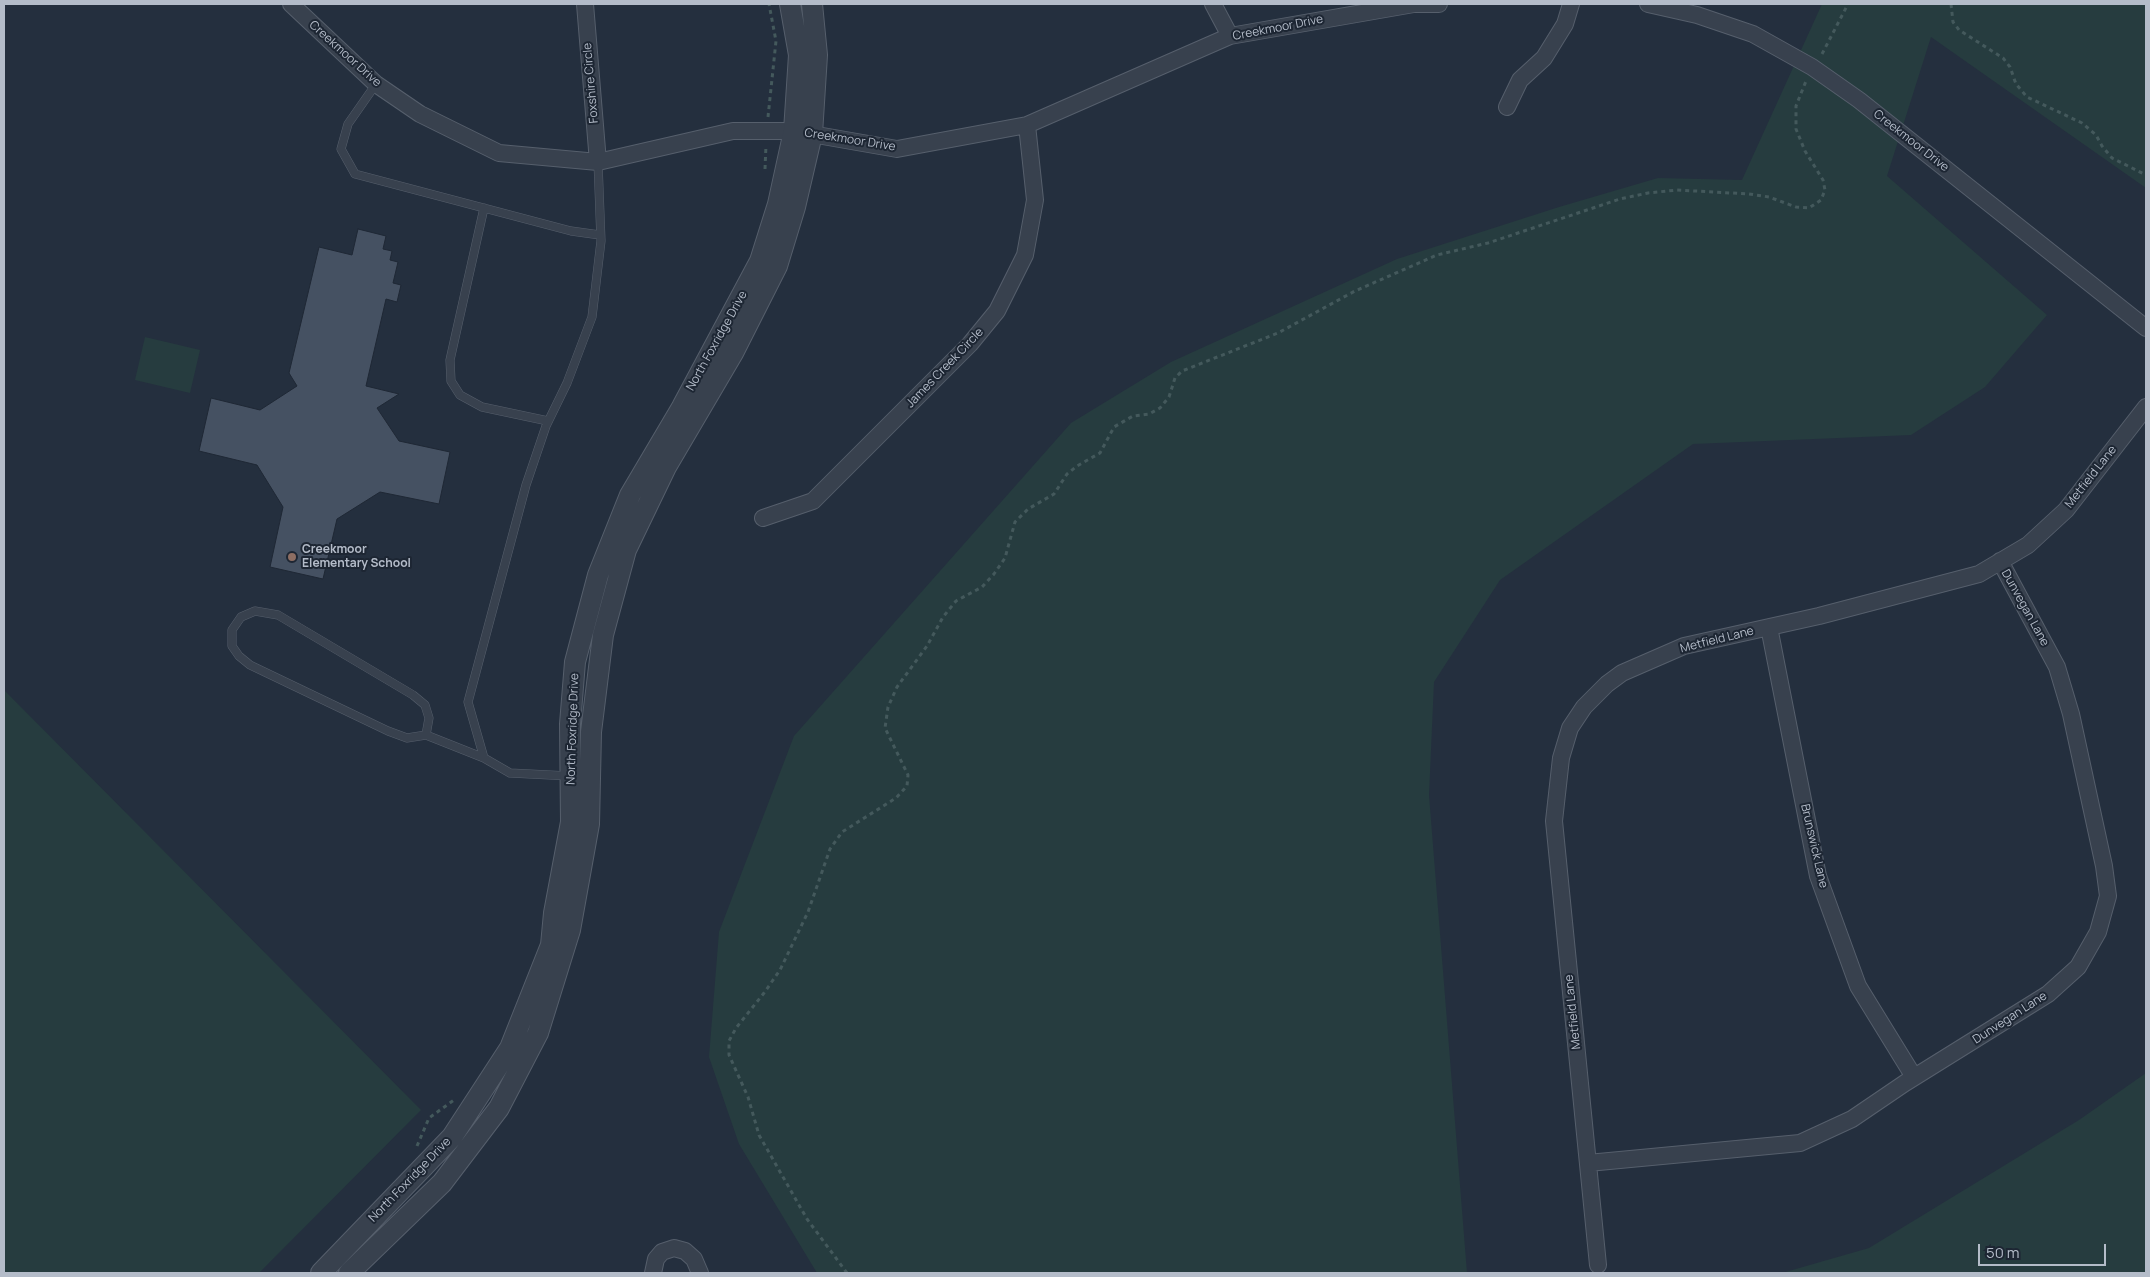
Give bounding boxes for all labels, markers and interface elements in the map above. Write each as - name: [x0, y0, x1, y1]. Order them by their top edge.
- street label: Creekmoor Drive: [1232, 12, 1324, 44]
- street label: Creekmoor Drive: [306, 18, 384, 90]
- street label: Foxshire Circle: [580, 42, 602, 124]
- street label: Creekmoor Drive: [1870, 107, 1952, 175]
- street label: Creekmoor Drive: [803, 126, 897, 154]
- street label: North Foxridge Drive: [684, 289, 750, 393]
- street label: James Creek Circle: [903, 325, 987, 411]
- street label: Metfield Lane: [2062, 443, 2120, 511]
- place label: Creekmoor Elementary School: [302, 543, 411, 571]
- marker: Creekmoor Elementary School: [286, 551, 298, 563]
- street label: Dunvegan Lane: [1998, 567, 2052, 649]
- street label: Metfield Lane: [1679, 624, 1755, 656]
- street label: North Foxridge Drive: [564, 673, 582, 785]
- street label: Brunswick Lane: [1797, 803, 1831, 889]
- street label: Metfield Lane: [1562, 974, 1584, 1050]
- street label: Dunvegan Lane: [1970, 989, 2050, 1047]
- street label: North Foxridge Drive: [366, 1135, 454, 1225]
- scale bar: [1980, 1234, 2108, 1266]
- text: 50 m: [1986, 1242, 2020, 1263]

